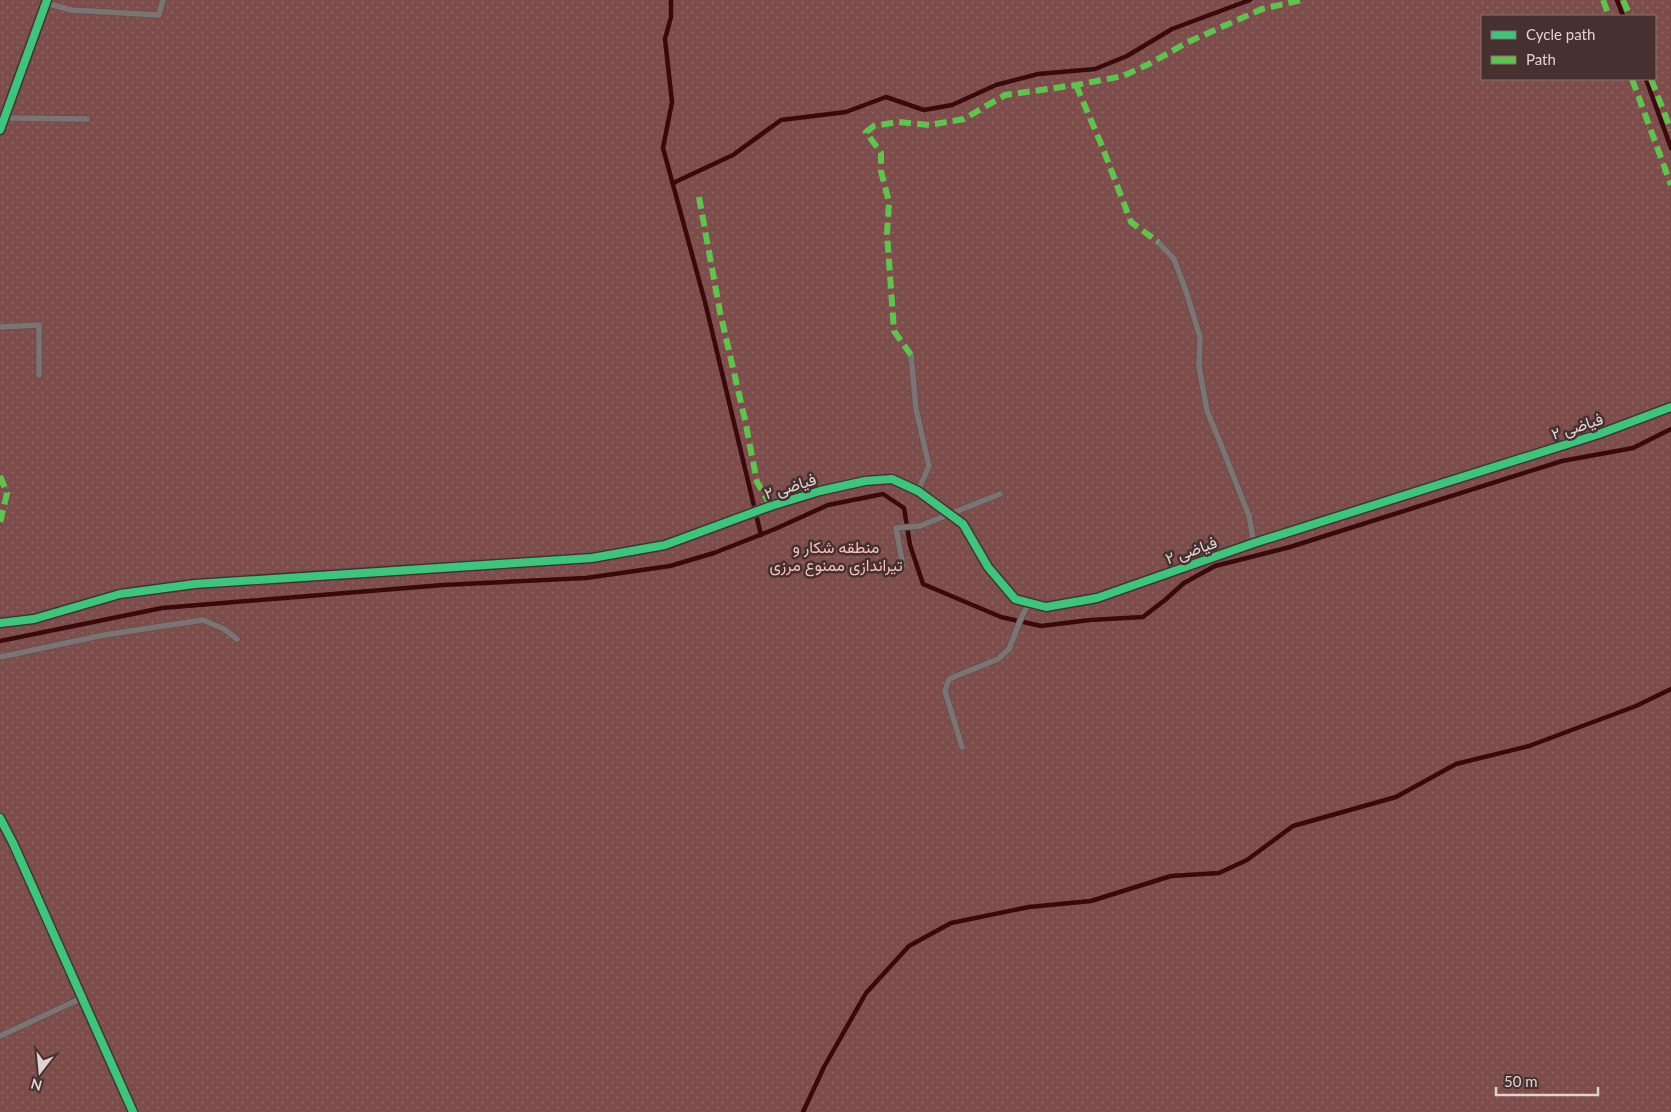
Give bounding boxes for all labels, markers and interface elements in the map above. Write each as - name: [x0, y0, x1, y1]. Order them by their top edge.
- legend: [1481, 15, 1656, 80]
- text: Cycle path: [1526, 25, 1595, 43]
- text: Path: [1526, 50, 1556, 68]
- street label: فیاضی ۲: [1548, 408, 1606, 445]
- street label: فیاضی ۲: [761, 469, 819, 504]
- street label: فیاضی ۲: [1162, 532, 1220, 569]
- park label: منطقه شکار و تیراندازی ممنوع مرزی: [769, 537, 903, 577]
- north arrow: [15, 1047, 65, 1097]
- scale bar: [1496, 1064, 1598, 1096]
- text: 50 m: [1504, 1072, 1538, 1090]
- text: N: [29, 1075, 44, 1095]

